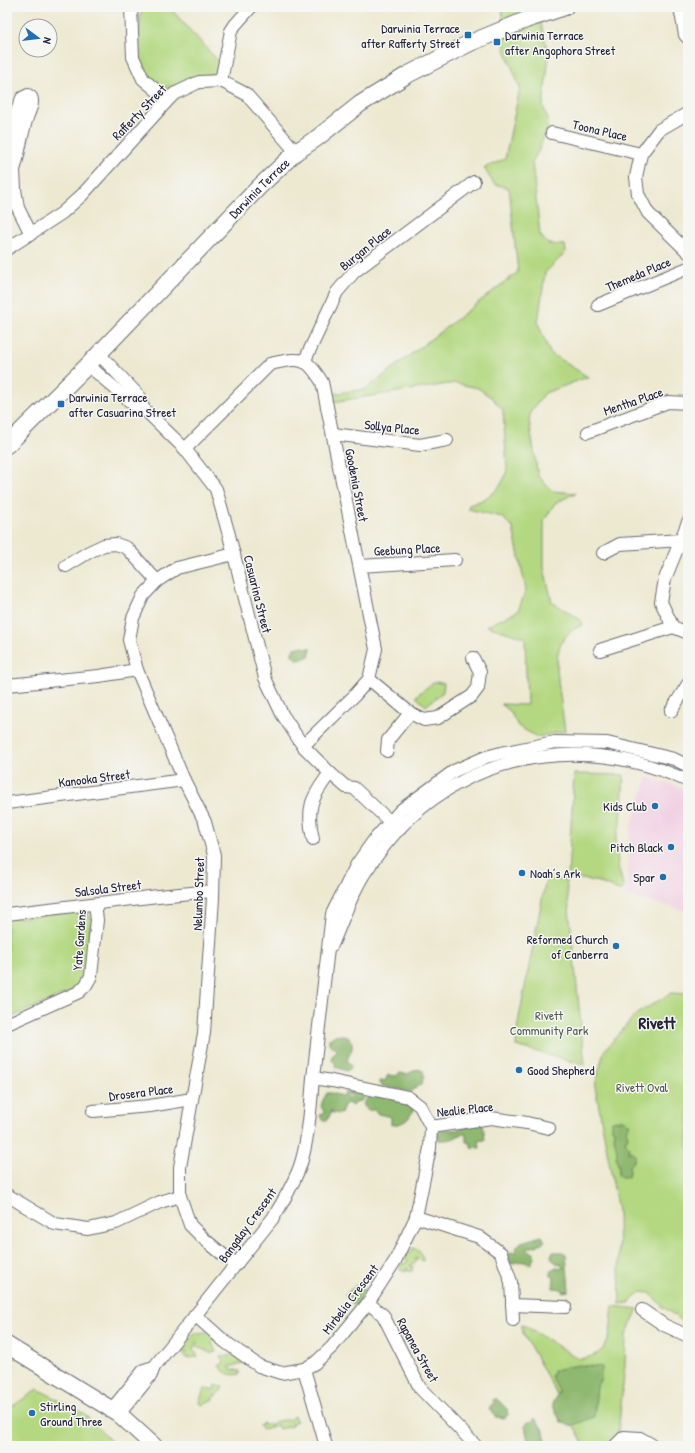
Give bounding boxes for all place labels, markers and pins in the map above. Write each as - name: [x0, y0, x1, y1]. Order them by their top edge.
- place label: Darwinia Terrace after Rafferty Street: [361, 19, 461, 52]
- place label: Darwinia Terrace after Angophora Street: [505, 26, 616, 59]
- marker: Darwinia Terrace after Rafferty Street: [463, 30, 473, 40]
- marker: Darwinia Terrace after Angophora Street: [492, 37, 502, 47]
- place label: Darwinia Terrace after Casuarina Street: [69, 388, 177, 421]
- marker: Darwinia Terrace after Casuarina Street: [56, 399, 66, 409]
- place label: Kids Club: [603, 797, 647, 815]
- marker: Kids Club: [650, 801, 660, 811]
- place label: Pitch Black: [610, 838, 664, 856]
- marker: Pitch Black: [666, 842, 676, 852]
- place label: Noah’s Ark: [530, 864, 581, 882]
- marker: Noah’s Ark: [517, 868, 527, 878]
- place label: Spar: [633, 868, 655, 886]
- marker: Spar: [658, 872, 668, 882]
- place label: Reformed Church of Canberra: [527, 930, 609, 963]
- marker: Reformed Church of Canberra: [611, 941, 621, 951]
- place label: Good Shepherd: [527, 1061, 595, 1079]
- marker: Good Shepherd: [514, 1065, 524, 1075]
- place label: Stirling Ground Three: [40, 1397, 103, 1430]
- marker: Stirling Ground Three: [27, 1408, 37, 1418]

